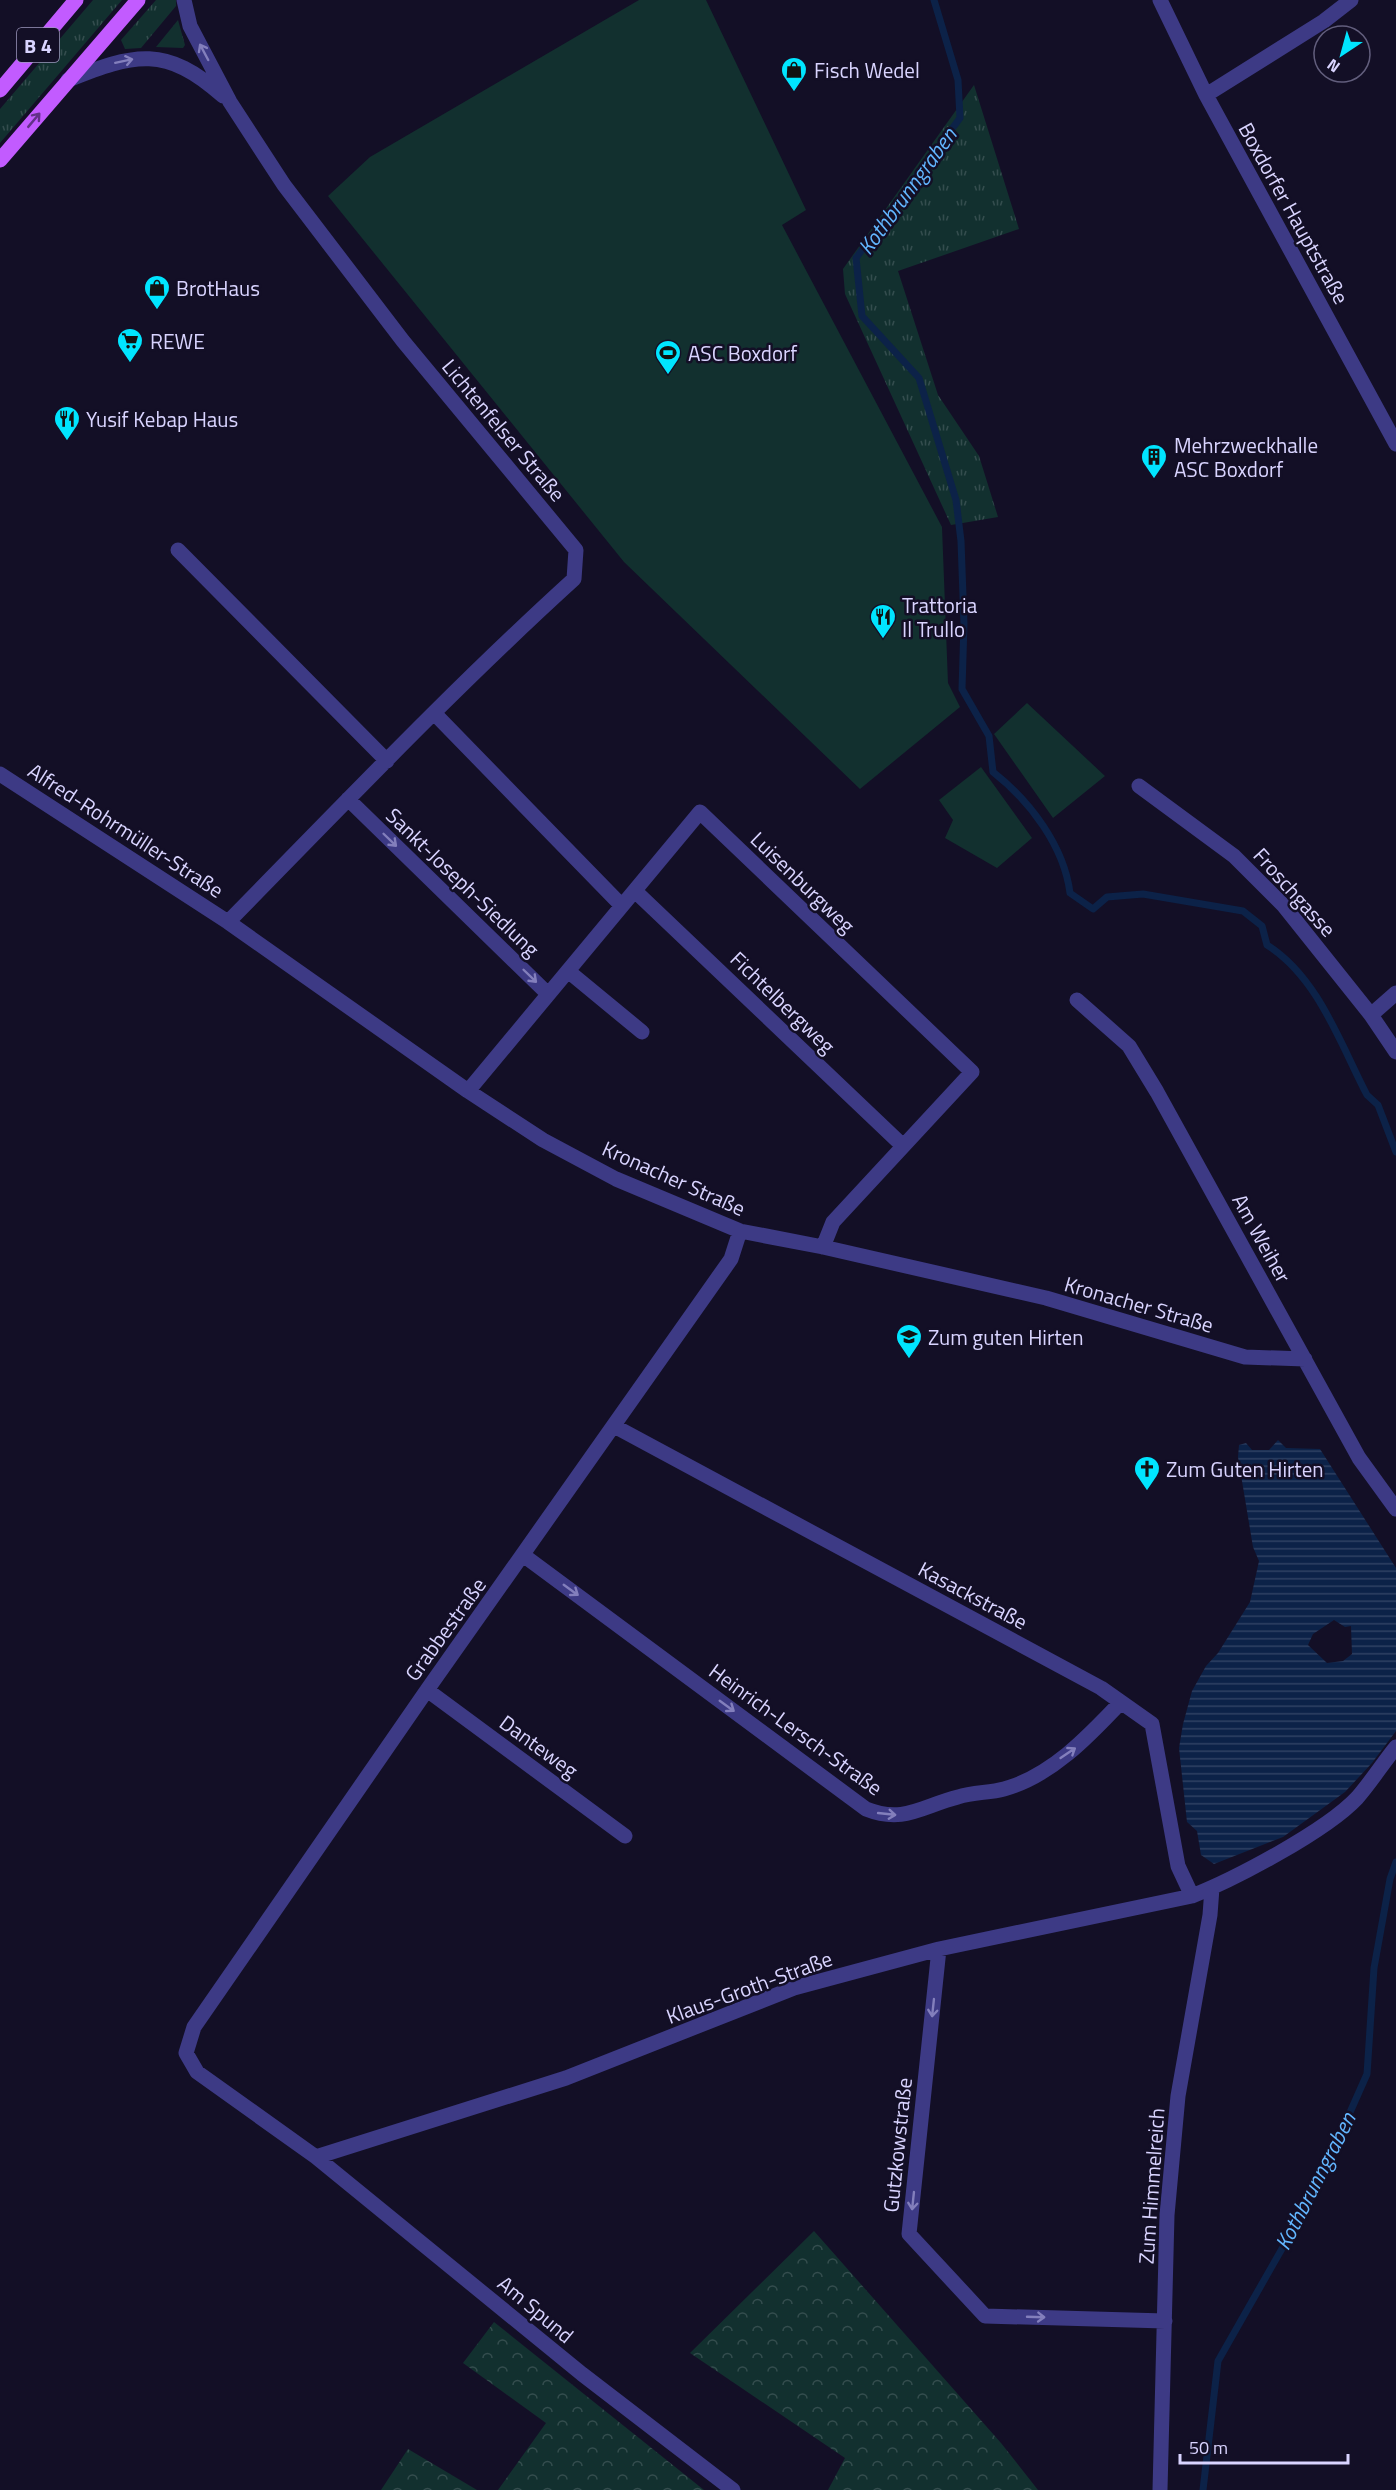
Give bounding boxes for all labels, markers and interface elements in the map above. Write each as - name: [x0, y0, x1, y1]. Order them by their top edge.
- north arrow: [1312, 24, 1372, 84]
- road number: B 4: [17, 28, 59, 62]
- one-way arrow: [198, 44, 210, 61]
- text: N: [1322, 53, 1345, 79]
- one-way arrow: [114, 54, 133, 66]
- place label: Fisch Wedel: [814, 54, 920, 86]
- shop icon: Fisch Wedel: [779, 55, 809, 93]
- one-way arrow: [27, 113, 41, 128]
- street label: Boxdorfer Hauptstraße: [1231, 116, 1357, 310]
- water label: Kothbrunngraben: [849, 119, 966, 262]
- place label: BrotHaus: [176, 272, 260, 304]
- shop icon: BrotHaus: [142, 273, 172, 311]
- place label: REWE: [150, 325, 205, 357]
- supermarket icon: REWE: [115, 326, 145, 364]
- place label: ASC Boxdorf: [688, 337, 797, 369]
- sports icon: ASC Boxdorf: [653, 338, 683, 376]
- street label: Lichtenfelser Straße: [435, 352, 573, 508]
- place label: Yusif Kebap Haus: [86, 403, 238, 435]
- restaurant icon: Yusif Kebap Haus: [52, 404, 82, 442]
- place label: Mehrzweckhalle ASC Boxdorf: [1174, 429, 1318, 485]
- building icon: Mehrzweckhalle ASC Boxdorf: [1139, 442, 1169, 480]
- place label: Trattoria Il Trullo: [902, 589, 978, 645]
- restaurant icon: Trattoria Il Trullo: [868, 602, 898, 640]
- street label: Alfred-Rohrmüller-Straße: [22, 755, 230, 905]
- street label: Sankt-Joseph-Siedlung: [379, 800, 547, 964]
- street label: Luisenburgweg: [743, 824, 863, 940]
- one-way arrow: [382, 833, 397, 848]
- street label: Froschgasse: [1246, 840, 1344, 944]
- street label: Fichtelbergweg: [723, 943, 843, 1061]
- one-way arrow: [522, 969, 537, 983]
- street label: Kronacher Straße: [597, 1132, 751, 1224]
- street label: Am Weiher: [1224, 1188, 1300, 1288]
- street label: Kronacher Straße: [1061, 1267, 1217, 1341]
- place label: Zum guten Hirten: [928, 1321, 1083, 1353]
- school or university icon: Zum guten Hirten: [894, 1322, 924, 1360]
- place label: Zum Guten Hirten: [1166, 1453, 1324, 1485]
- church icon: Zum Guten Hirten: [1132, 1454, 1162, 1492]
- street label: Kasackstraße: [913, 1553, 1033, 1637]
- street label: Grabbestraße: [396, 1571, 494, 1687]
- one-way arrow: [562, 1584, 578, 1596]
- street label: Heinrich-Lersch-Straße: [703, 1655, 889, 1803]
- one-way arrow: [719, 1700, 735, 1712]
- street label: Danteweg: [493, 1706, 585, 1786]
- one-way arrow: [1060, 1747, 1076, 1759]
- one-way arrow: [877, 1809, 896, 1820]
- street label: Klaus-Groth-Straße: [662, 1942, 836, 2032]
- one-way arrow: [927, 1997, 938, 2017]
- street label: Gutzkowstraße: [874, 2076, 920, 2214]
- water label: Kothbrunngraben: [1266, 2105, 1365, 2256]
- street label: Zum Himmelreich: [1130, 2107, 1172, 2265]
- one-way arrow: [907, 2191, 918, 2211]
- street label: Am Spund: [491, 2268, 581, 2350]
- one-way arrow: [1025, 2312, 1045, 2323]
- scale bar: [1180, 2427, 1348, 2465]
- text: 50 m: [1189, 2434, 1228, 2461]

